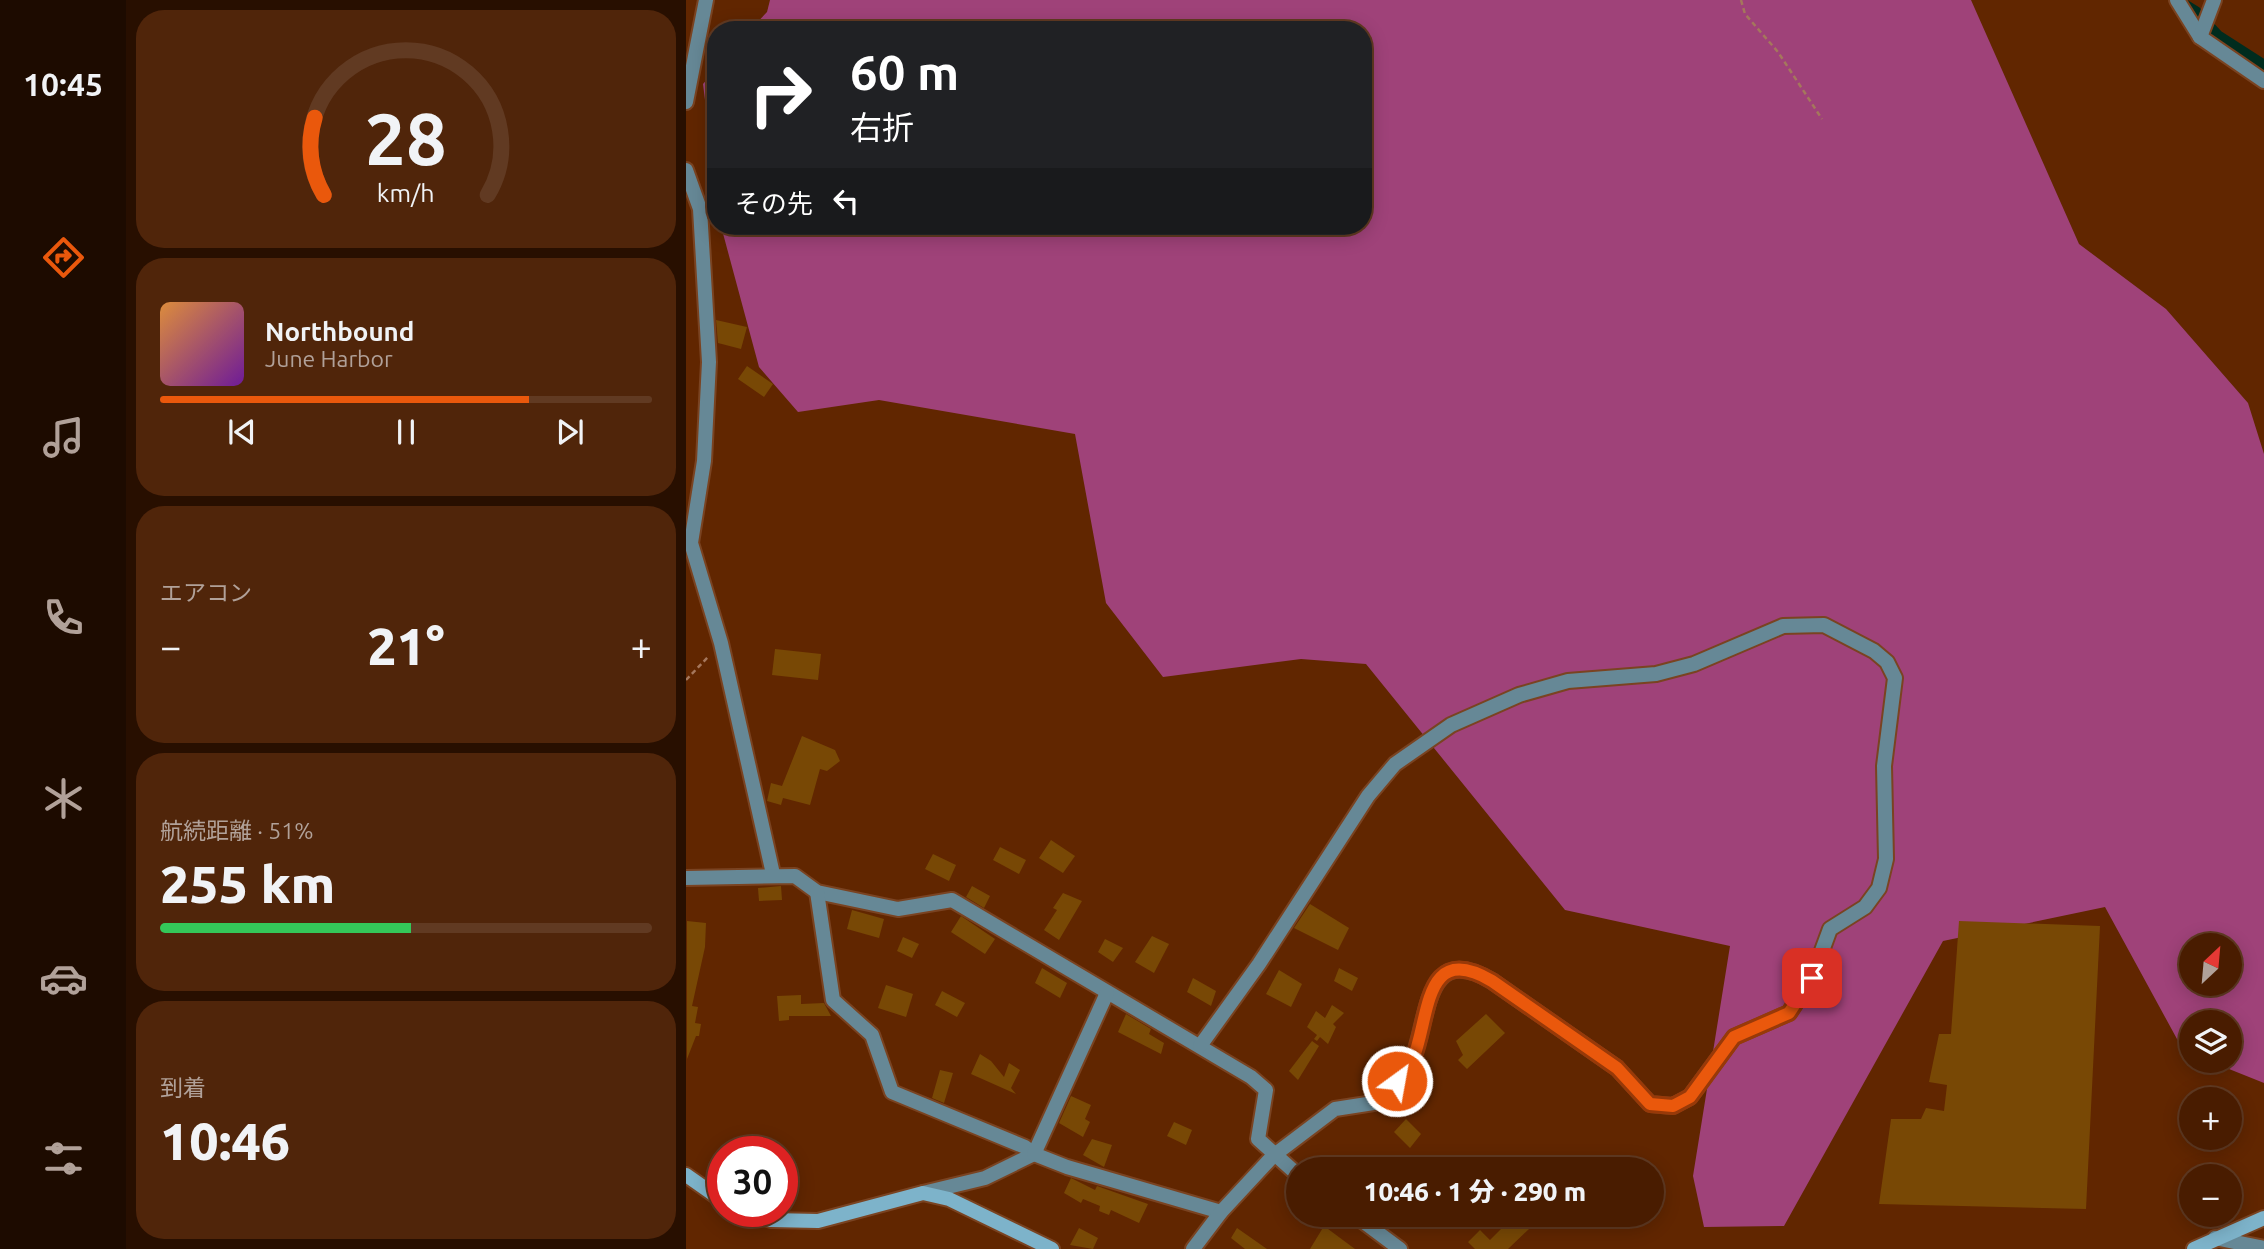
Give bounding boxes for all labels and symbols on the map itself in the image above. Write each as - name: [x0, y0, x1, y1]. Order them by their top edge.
- north arrow: [2179, 933, 2242, 996]
- pin: [1782, 948, 1842, 1008]
- position arrow: [1360, 1044, 1434, 1118]
- speed limit sign: 30: [707, 1136, 798, 1227]

